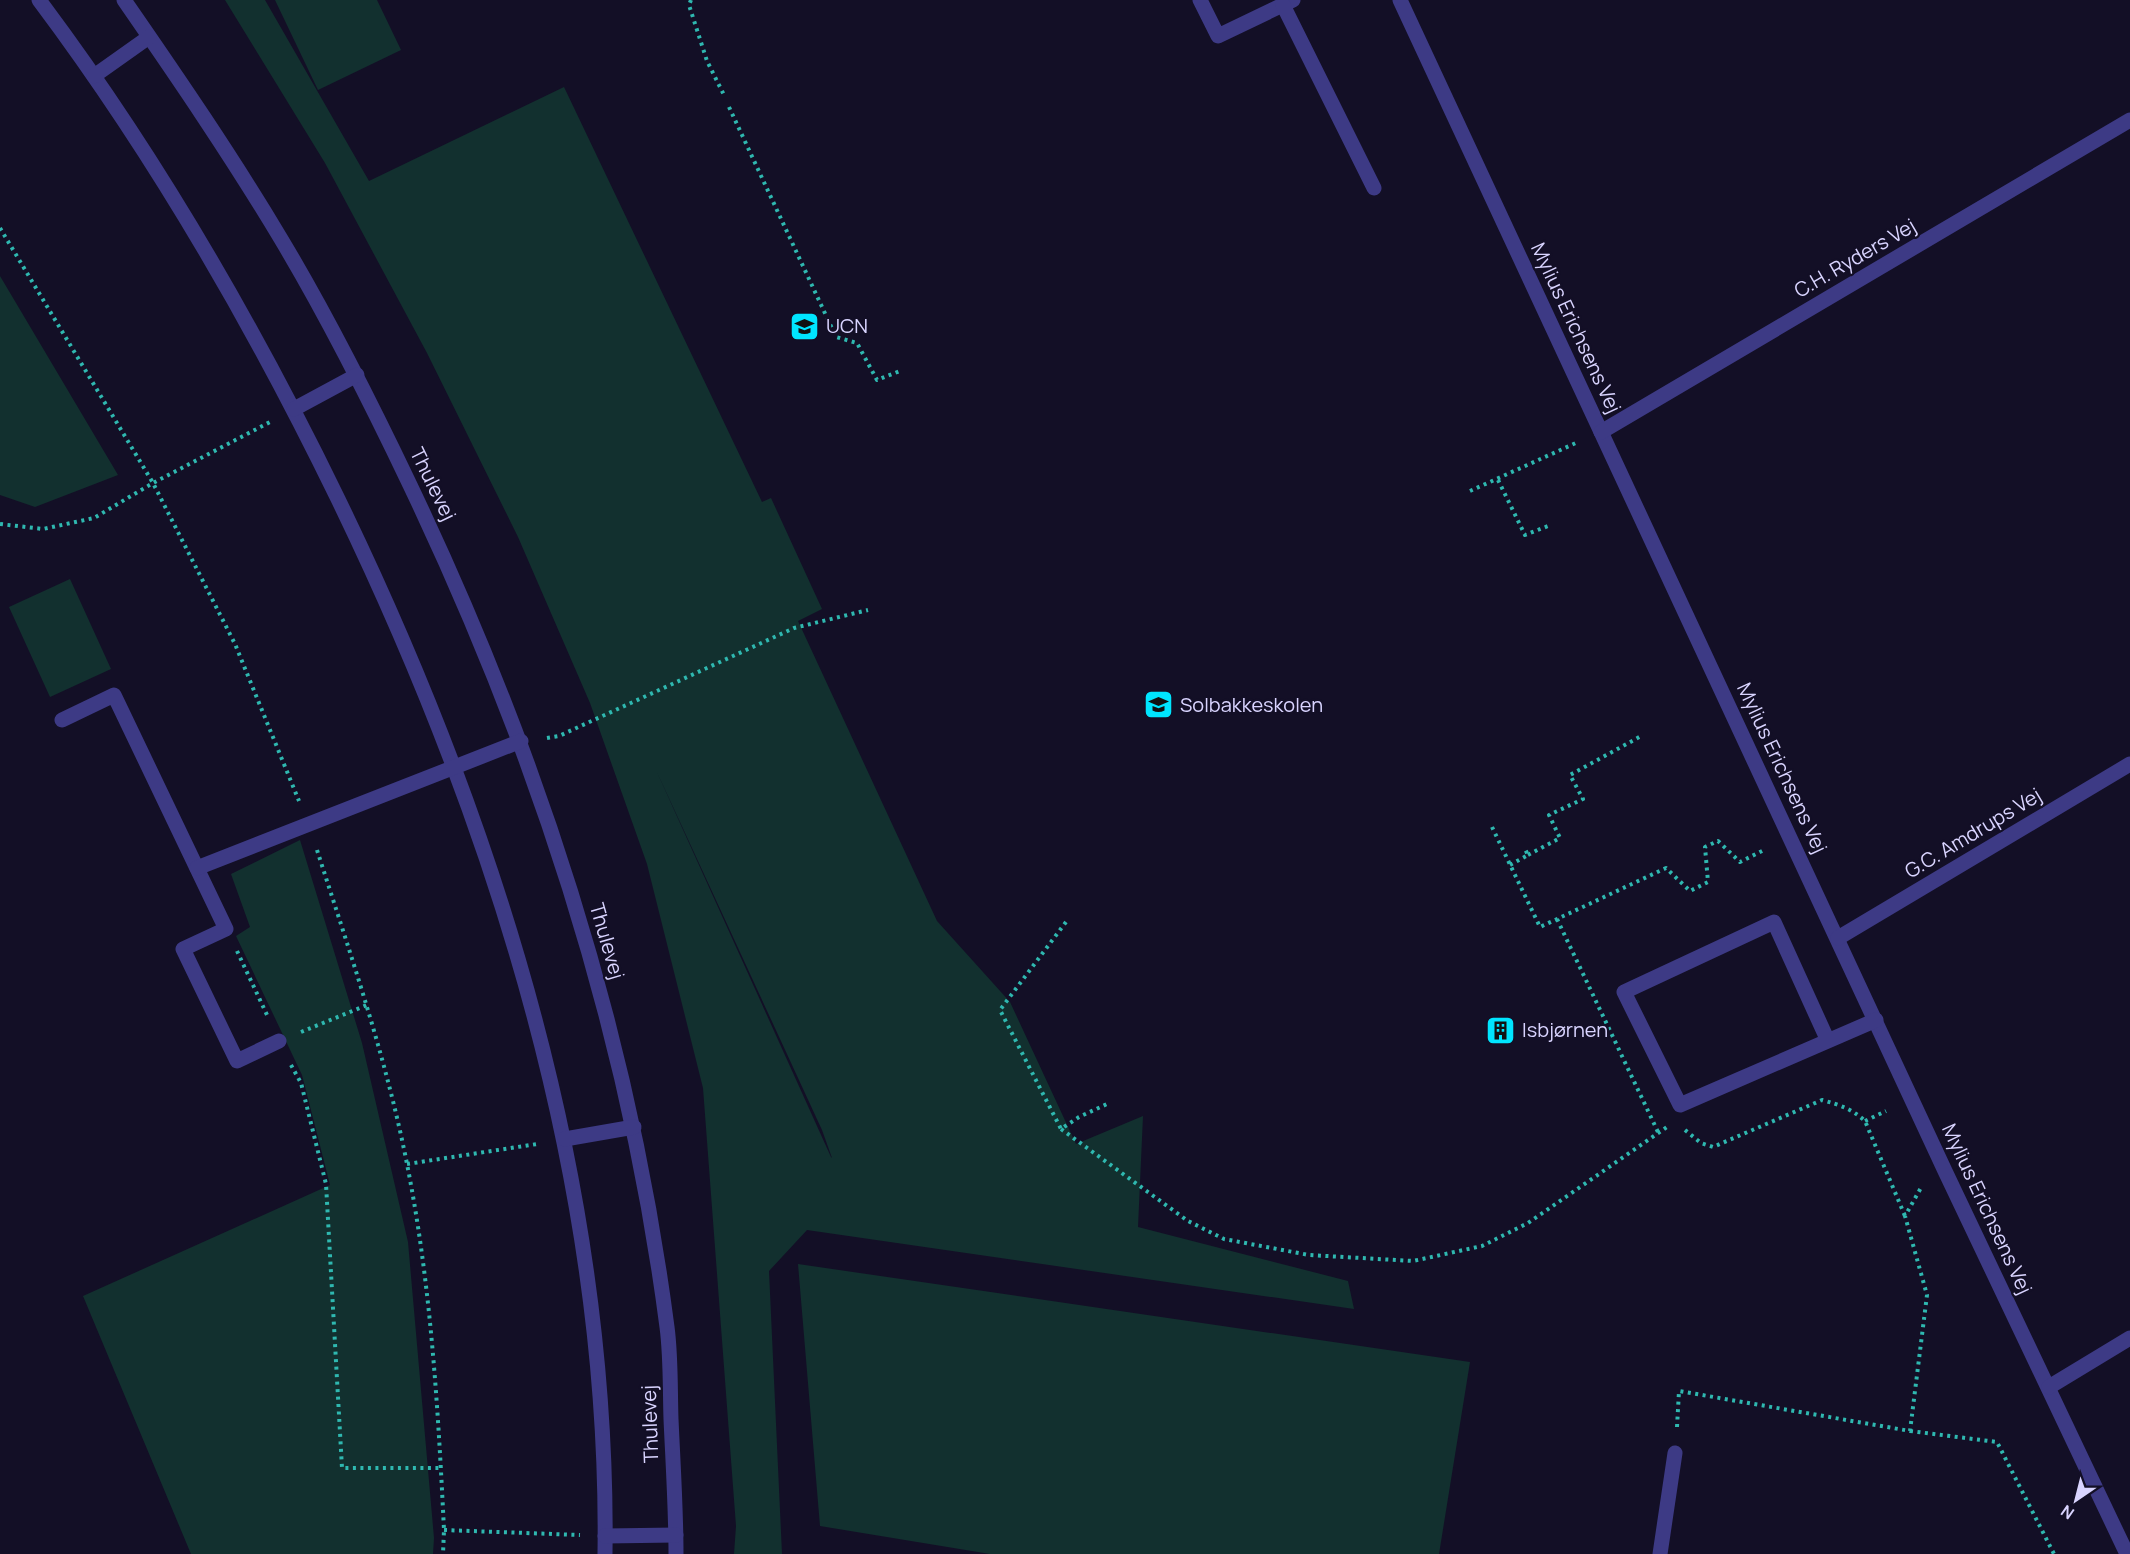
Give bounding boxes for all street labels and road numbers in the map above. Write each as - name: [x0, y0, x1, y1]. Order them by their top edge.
- street label: C.H. Ryders Vej: [1789, 212, 1921, 303]
- street label: Mylius Erichsens Vej: [1525, 238, 1628, 417]
- street label: Thulevej: [404, 443, 463, 525]
- street label: Mylius Erichsens Vej: [1731, 678, 1834, 857]
- street label: G.C. Amdrups Vej: [1899, 781, 2046, 884]
- street label: Thulevej: [584, 900, 631, 982]
- street label: Mylius Erichsens Vej: [1936, 1119, 2039, 1298]
- street label: Thulevej: [635, 1385, 664, 1464]

